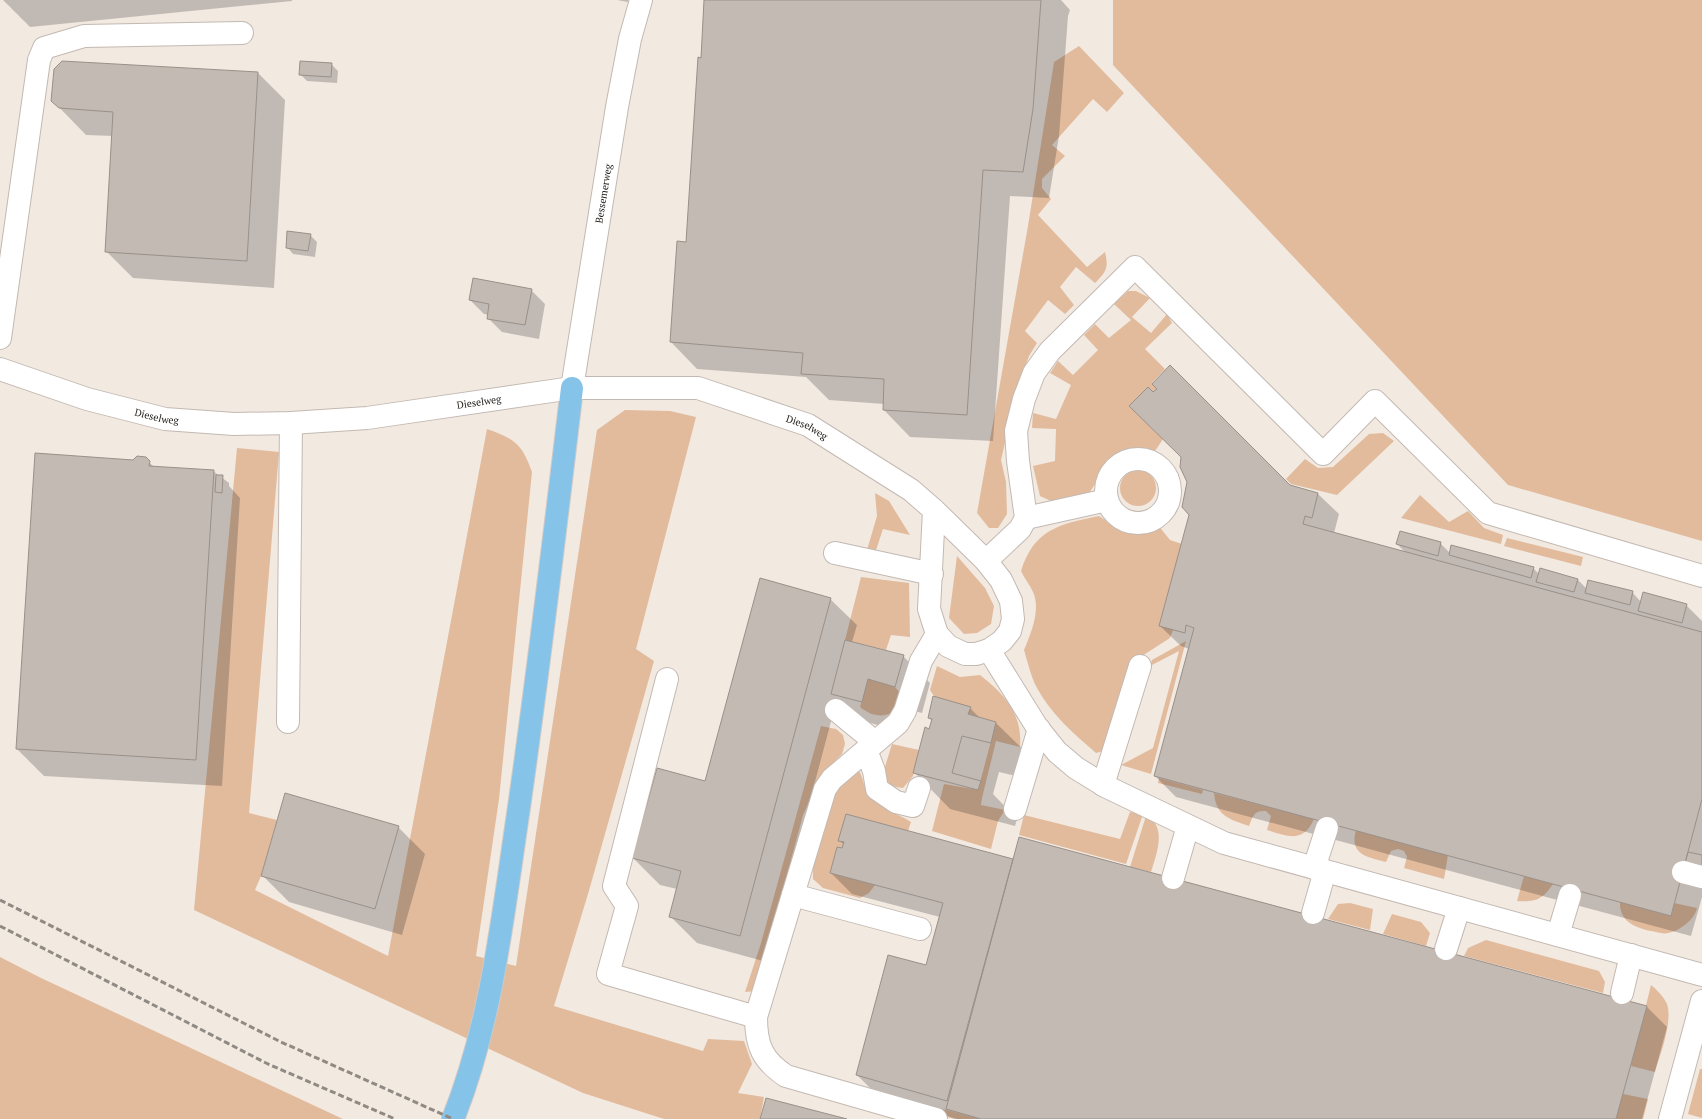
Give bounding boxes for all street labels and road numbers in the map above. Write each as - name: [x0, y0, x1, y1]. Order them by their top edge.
- street label: Bessemerweg: [592, 162, 615, 224]
- street label: Dieselweg: [456, 392, 503, 412]
- street label: Dieselweg: [133, 405, 180, 427]
- street label: Dieselweg: [784, 412, 831, 443]

